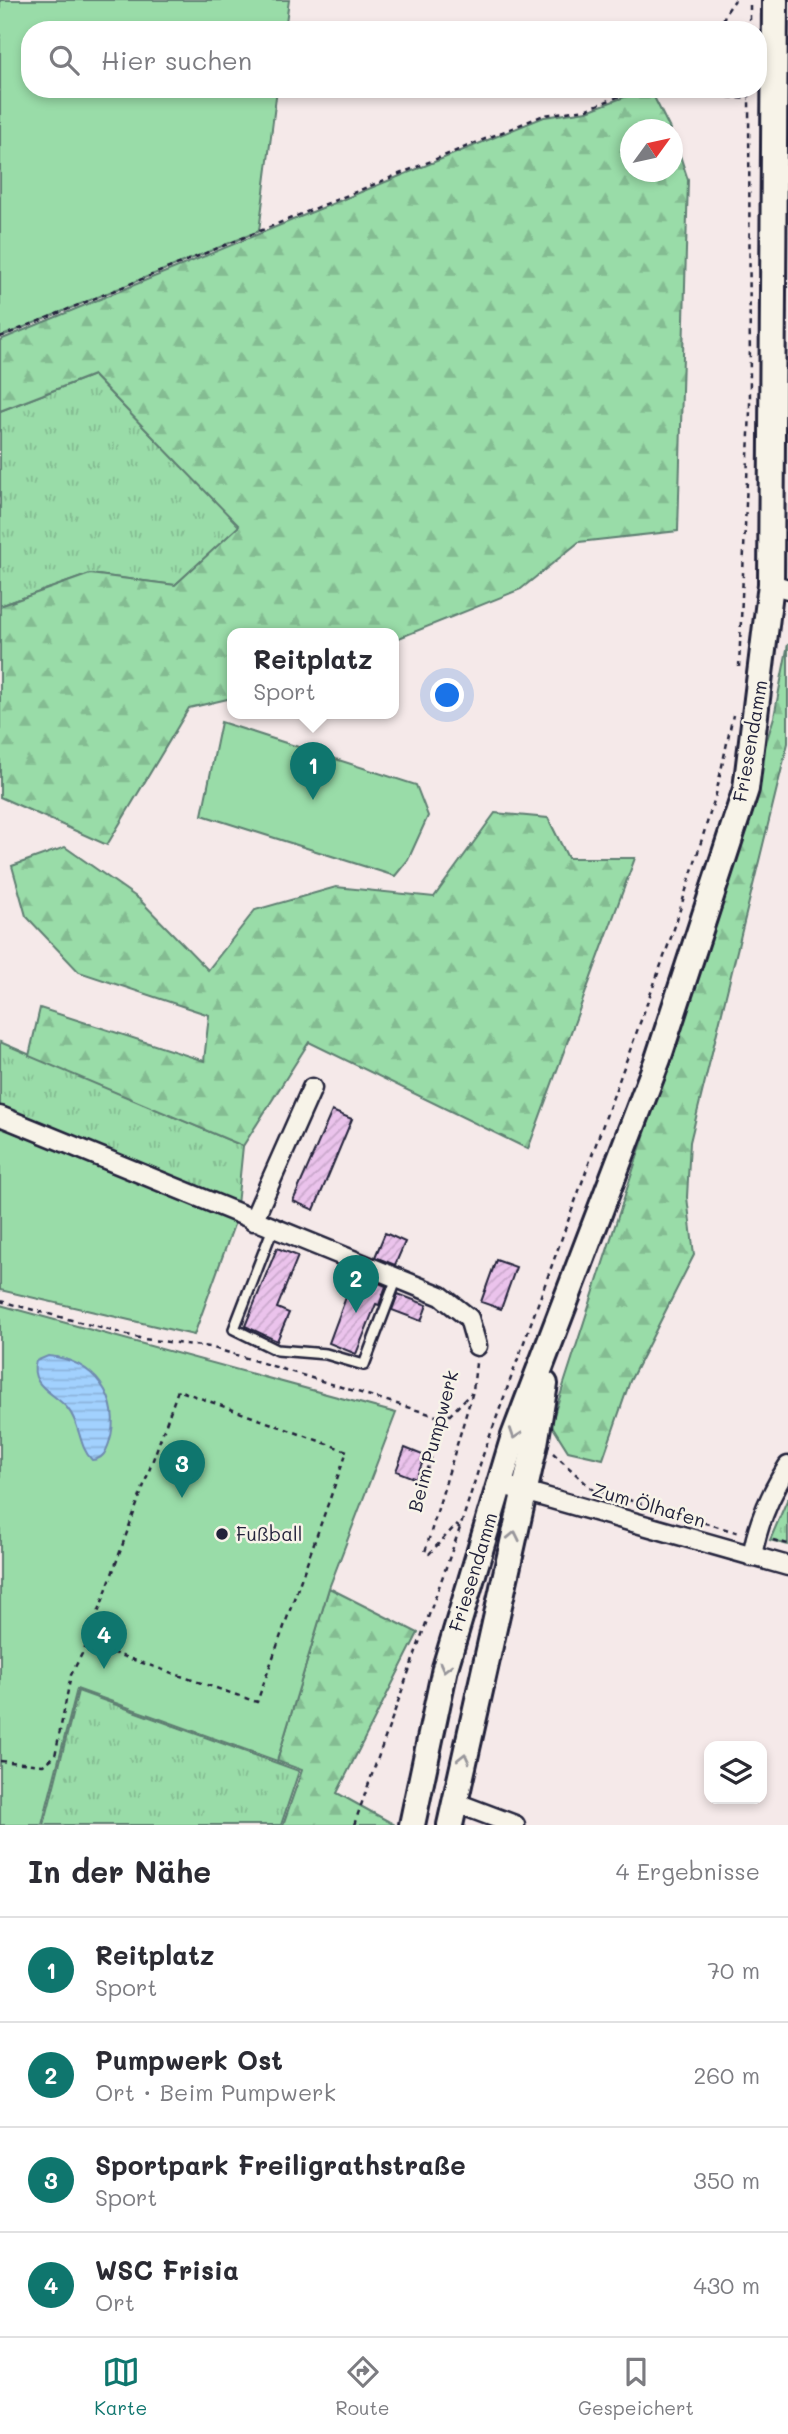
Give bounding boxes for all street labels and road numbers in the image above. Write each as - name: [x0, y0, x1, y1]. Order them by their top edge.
- street label: Friesendamm: [726, 678, 773, 804]
- street label: Beim Pumpwerk: [402, 1367, 463, 1514]
- street label: Zum Ölhafen: [590, 1476, 709, 1533]
- street label: Friesendamm: [443, 1509, 503, 1635]

